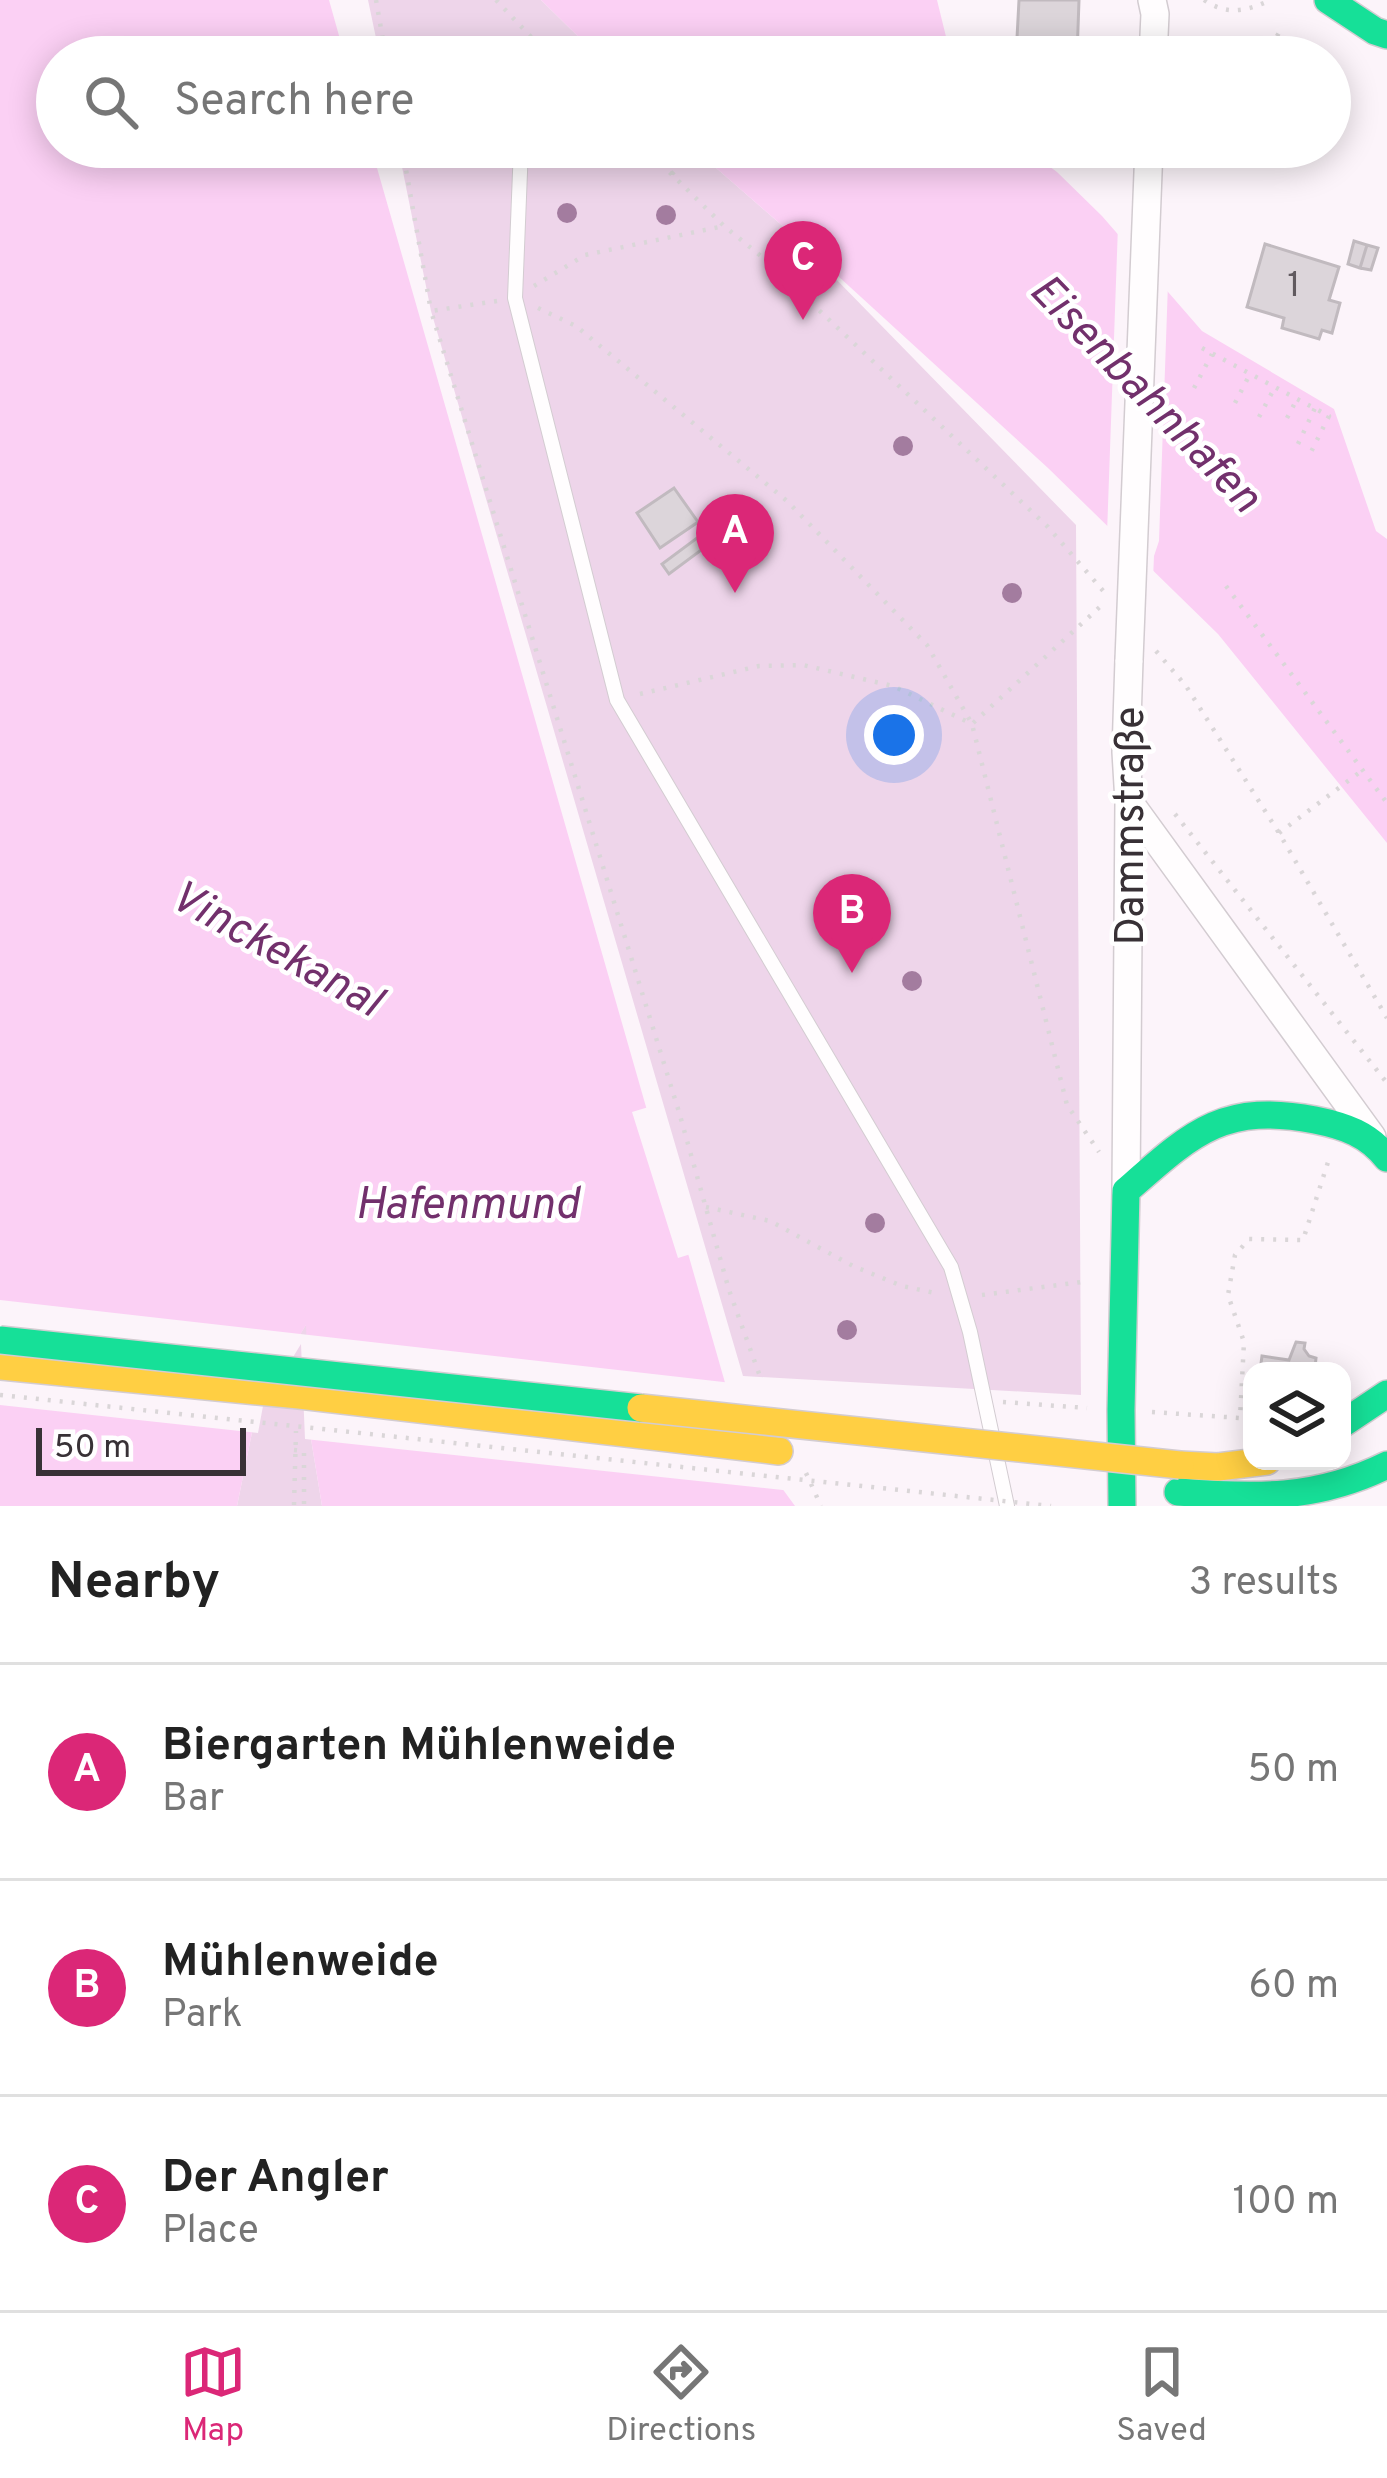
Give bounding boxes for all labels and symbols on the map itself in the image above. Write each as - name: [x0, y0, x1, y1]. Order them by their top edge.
- pin: C: [764, 221, 842, 320]
- water label: Eisenbahnhafen: [1015, 264, 1272, 527]
- house number: 1: [1287, 264, 1301, 310]
- pin: A: [696, 494, 774, 593]
- your location: [864, 705, 924, 765]
- street label: Dammstraße: [1106, 706, 1159, 946]
- water label: Vinckekanal: [159, 869, 393, 1034]
- pin: B: [813, 874, 891, 973]
- water label: Hafenmund: [355, 1178, 582, 1235]
- scale bar: [36, 1422, 246, 1475]

